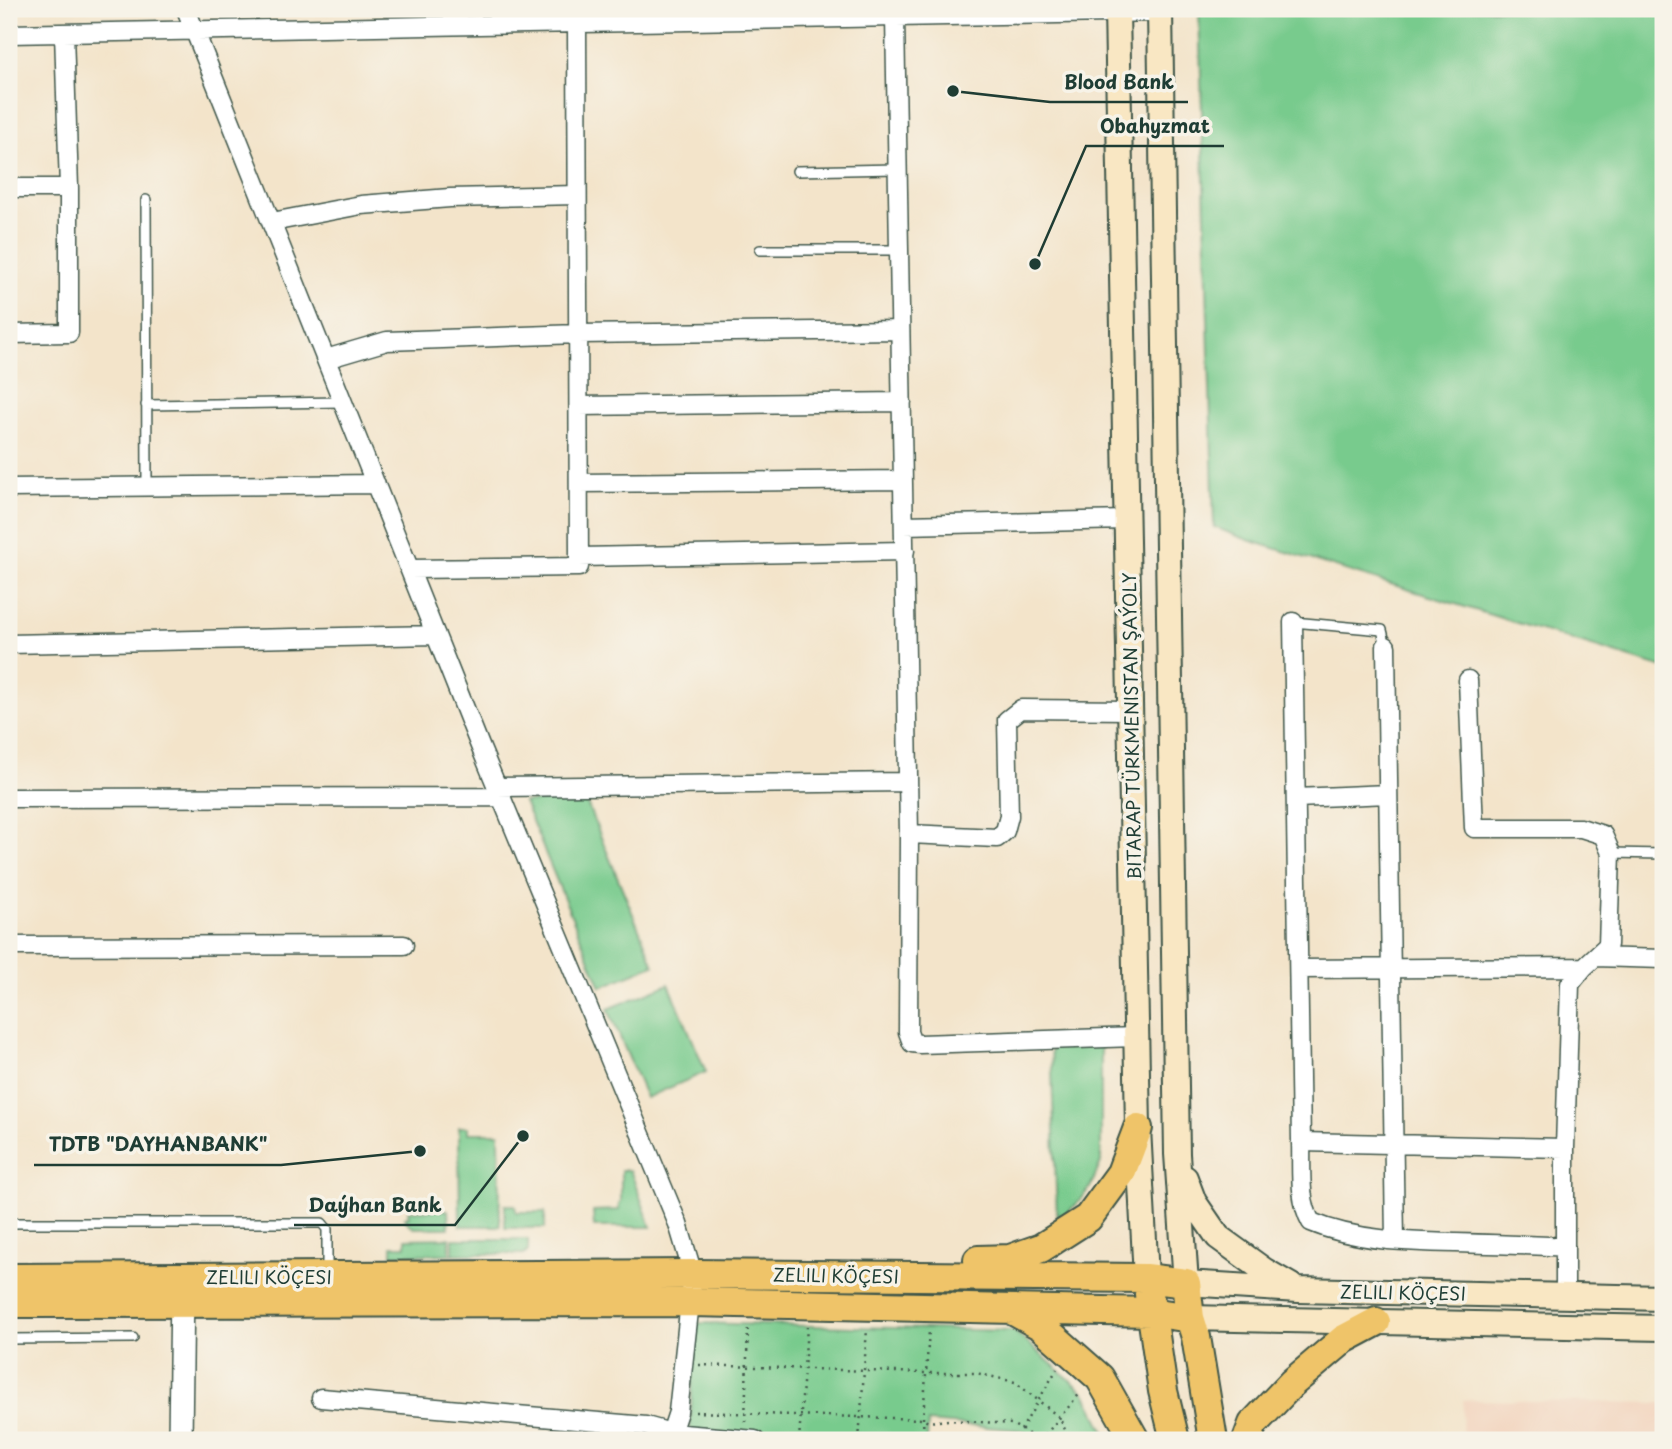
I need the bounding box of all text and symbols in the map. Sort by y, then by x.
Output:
callout: Blood Bank [1050,62,1188,102]
text: Blood Bank [1064,67,1174,95]
callout: Obahyzmat [1086,106,1224,146]
text: Obahyzmat [1100,111,1210,139]
street label: BITARAP TÜRKMENISTAN ŞAÝOLY [1115,572,1147,880]
callout: TDTB "DAYHANBANK" [34,1125,281,1165]
text: TDTB "DAYHANBANK" [49,1129,267,1157]
callout: Daýhan Bank [294,1185,455,1225]
text: Daýhan Bank [308,1190,442,1218]
street label: ZELILI KÖÇESI [773,1260,899,1290]
street label: ZELILI KÖÇESI [206,1263,332,1290]
street label: ZELILI KÖÇESI [1340,1277,1466,1307]

